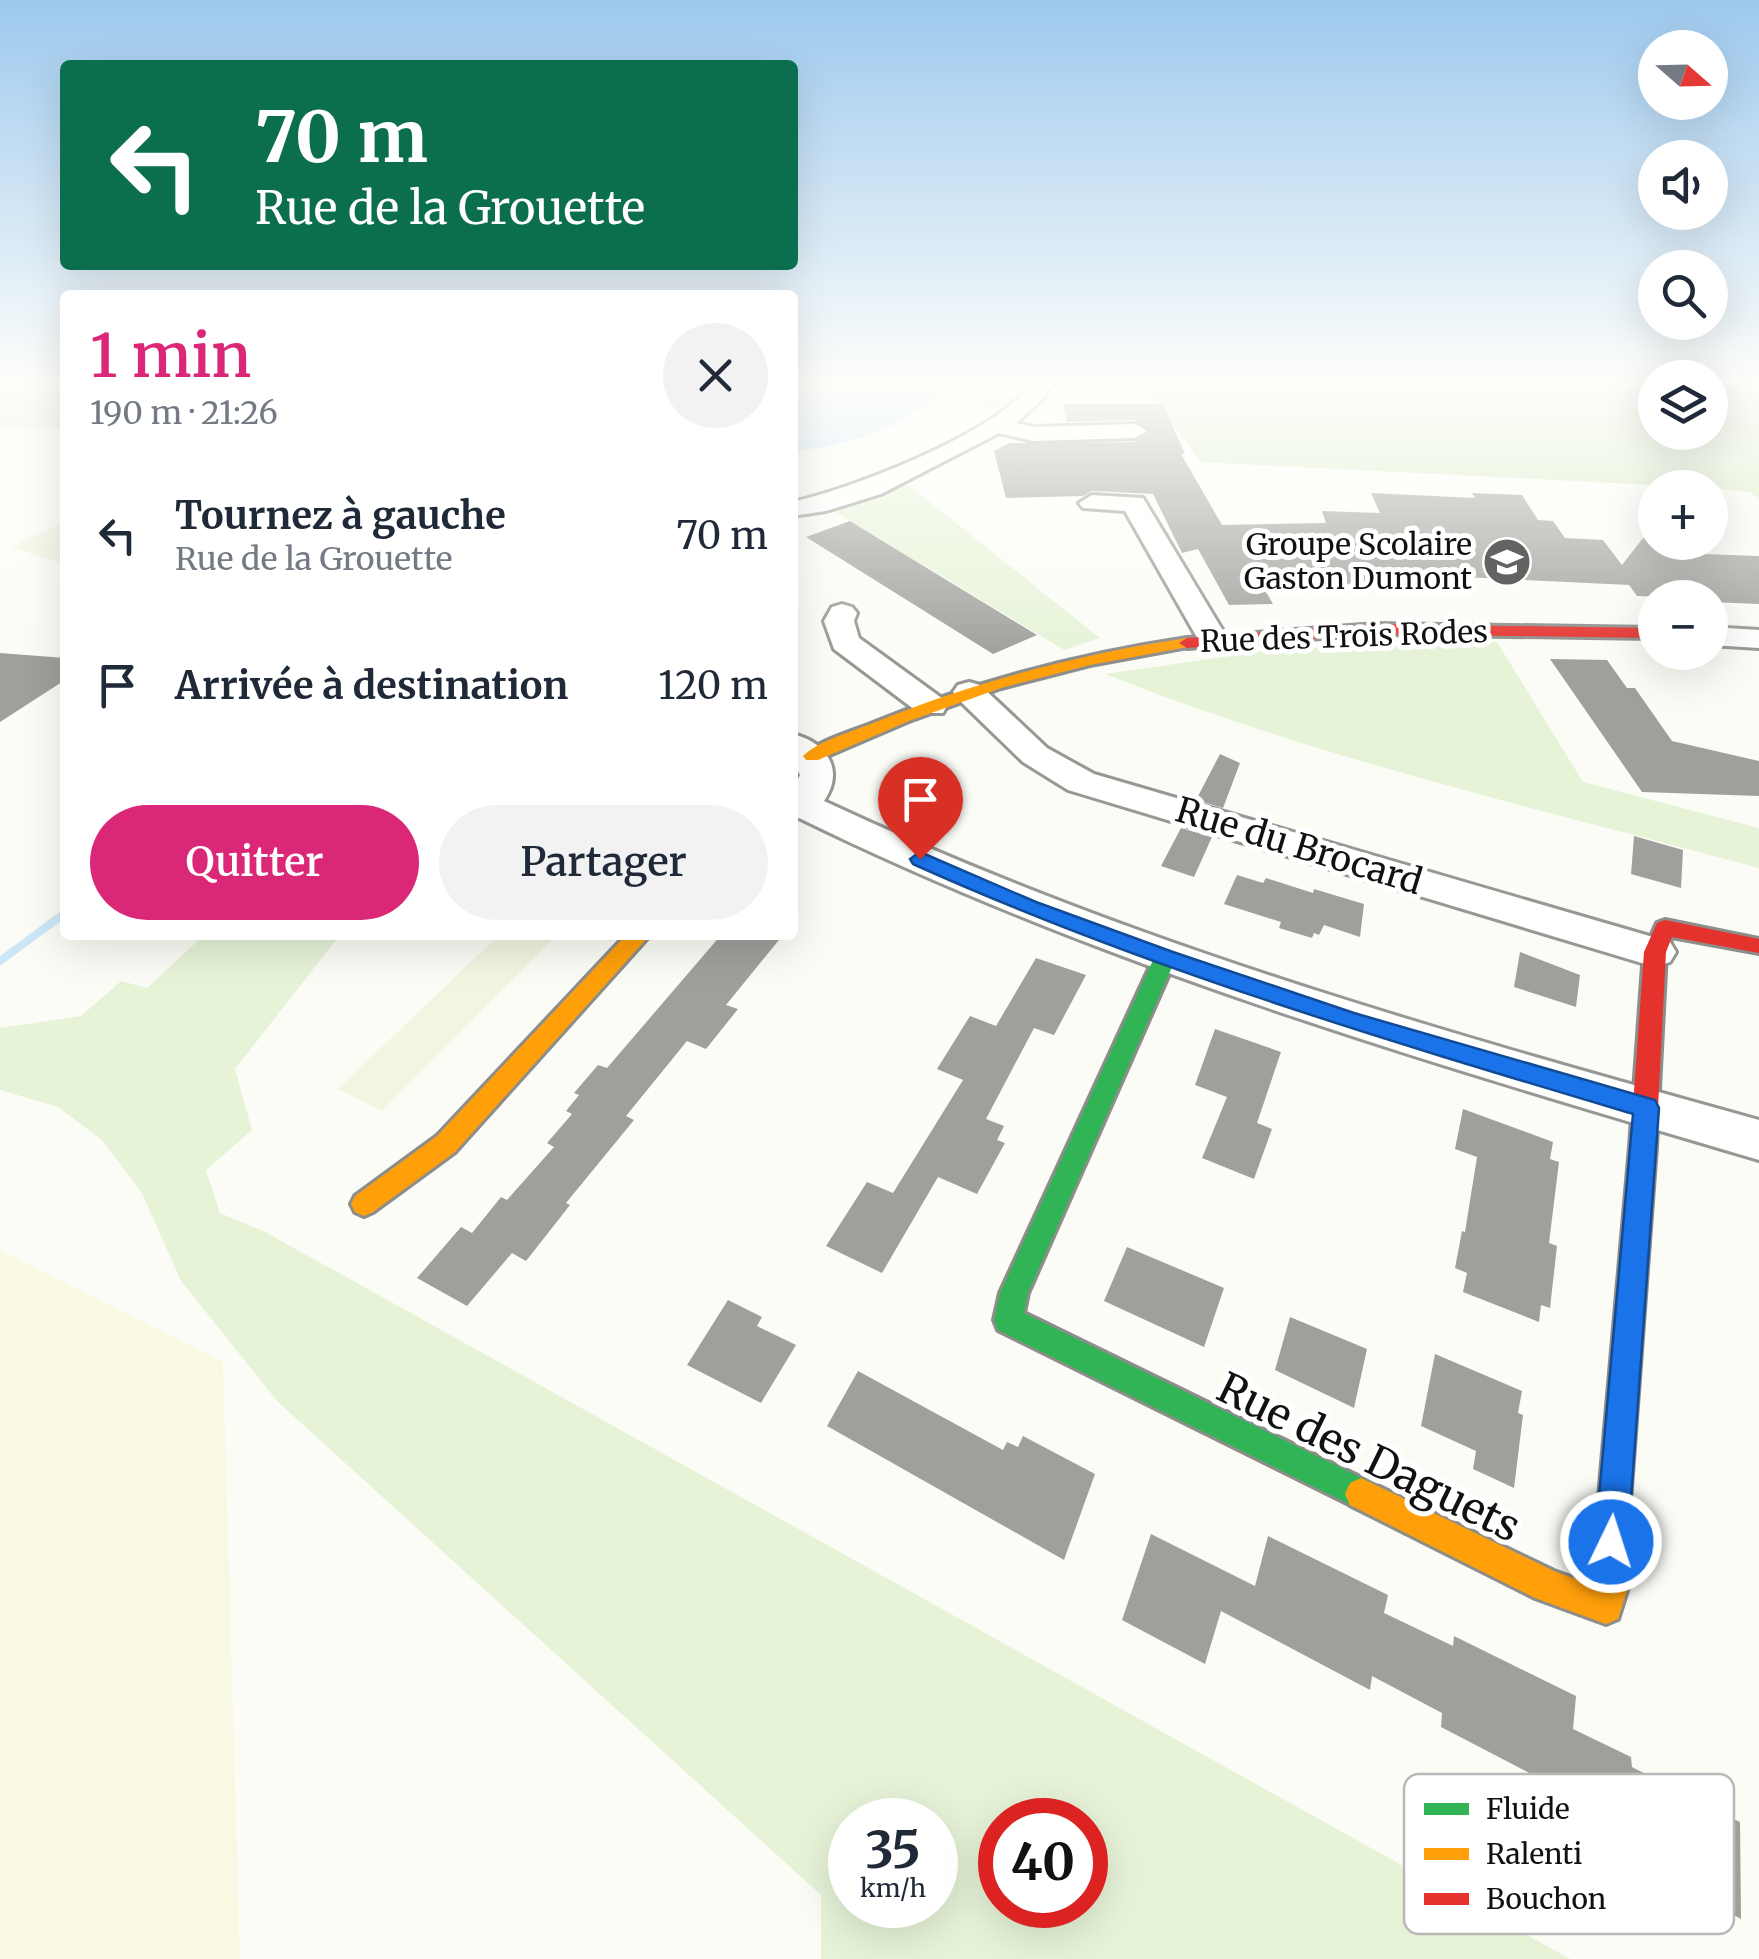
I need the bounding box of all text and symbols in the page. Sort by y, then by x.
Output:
north arrow [1638,30,1728,120]
map controls [1638,30,1728,670]
text: 70 m [255,93,428,181]
icon: left [90,100,220,230]
button: sound [1638,140,1728,230]
text: Rue de la Grouette [255,180,645,236]
button: search [1638,250,1728,340]
text: 1 min [90,318,251,393]
button: close [663,323,768,428]
button: layers [1638,360,1728,450]
text: 190 m · 21:26 [90,393,278,433]
button: + [1638,470,1728,560]
text: Tournez à gauche [175,492,506,539]
icon: left [90,508,145,563]
text: 70 m [676,512,768,559]
place label: Groupe Scolaire Gaston Dumont [1244,525,1472,597]
school or university icon: Groupe Scolaire Gaston Dumont [1481,536,1533,588]
text: Rue de la Grouette [175,539,452,579]
button: − [1638,580,1728,670]
street label: Rue des Trois Rodes [1199,612,1489,660]
icon: arrive [90,658,145,713]
text: Arrivée à destination [175,662,568,709]
text: 120 m [658,662,768,709]
pin [878,757,963,860]
icon: arrive [893,772,948,827]
street label: Rue du Brocard [1171,788,1427,904]
button: Quitter [90,805,419,920]
button: Partager [439,805,768,920]
street label: Rue des Daguets [1209,1361,1529,1554]
position arrow [1559,1490,1663,1594]
legend [1404,1774,1734,1934]
text: Fluide [1486,1791,1570,1827]
speed limit sign: 40 [978,1798,1108,1928]
text: 35 [865,1819,921,1882]
text: Ralenti [1486,1836,1582,1872]
text: km/h [860,1872,926,1904]
text: Bouchon [1486,1881,1606,1917]

